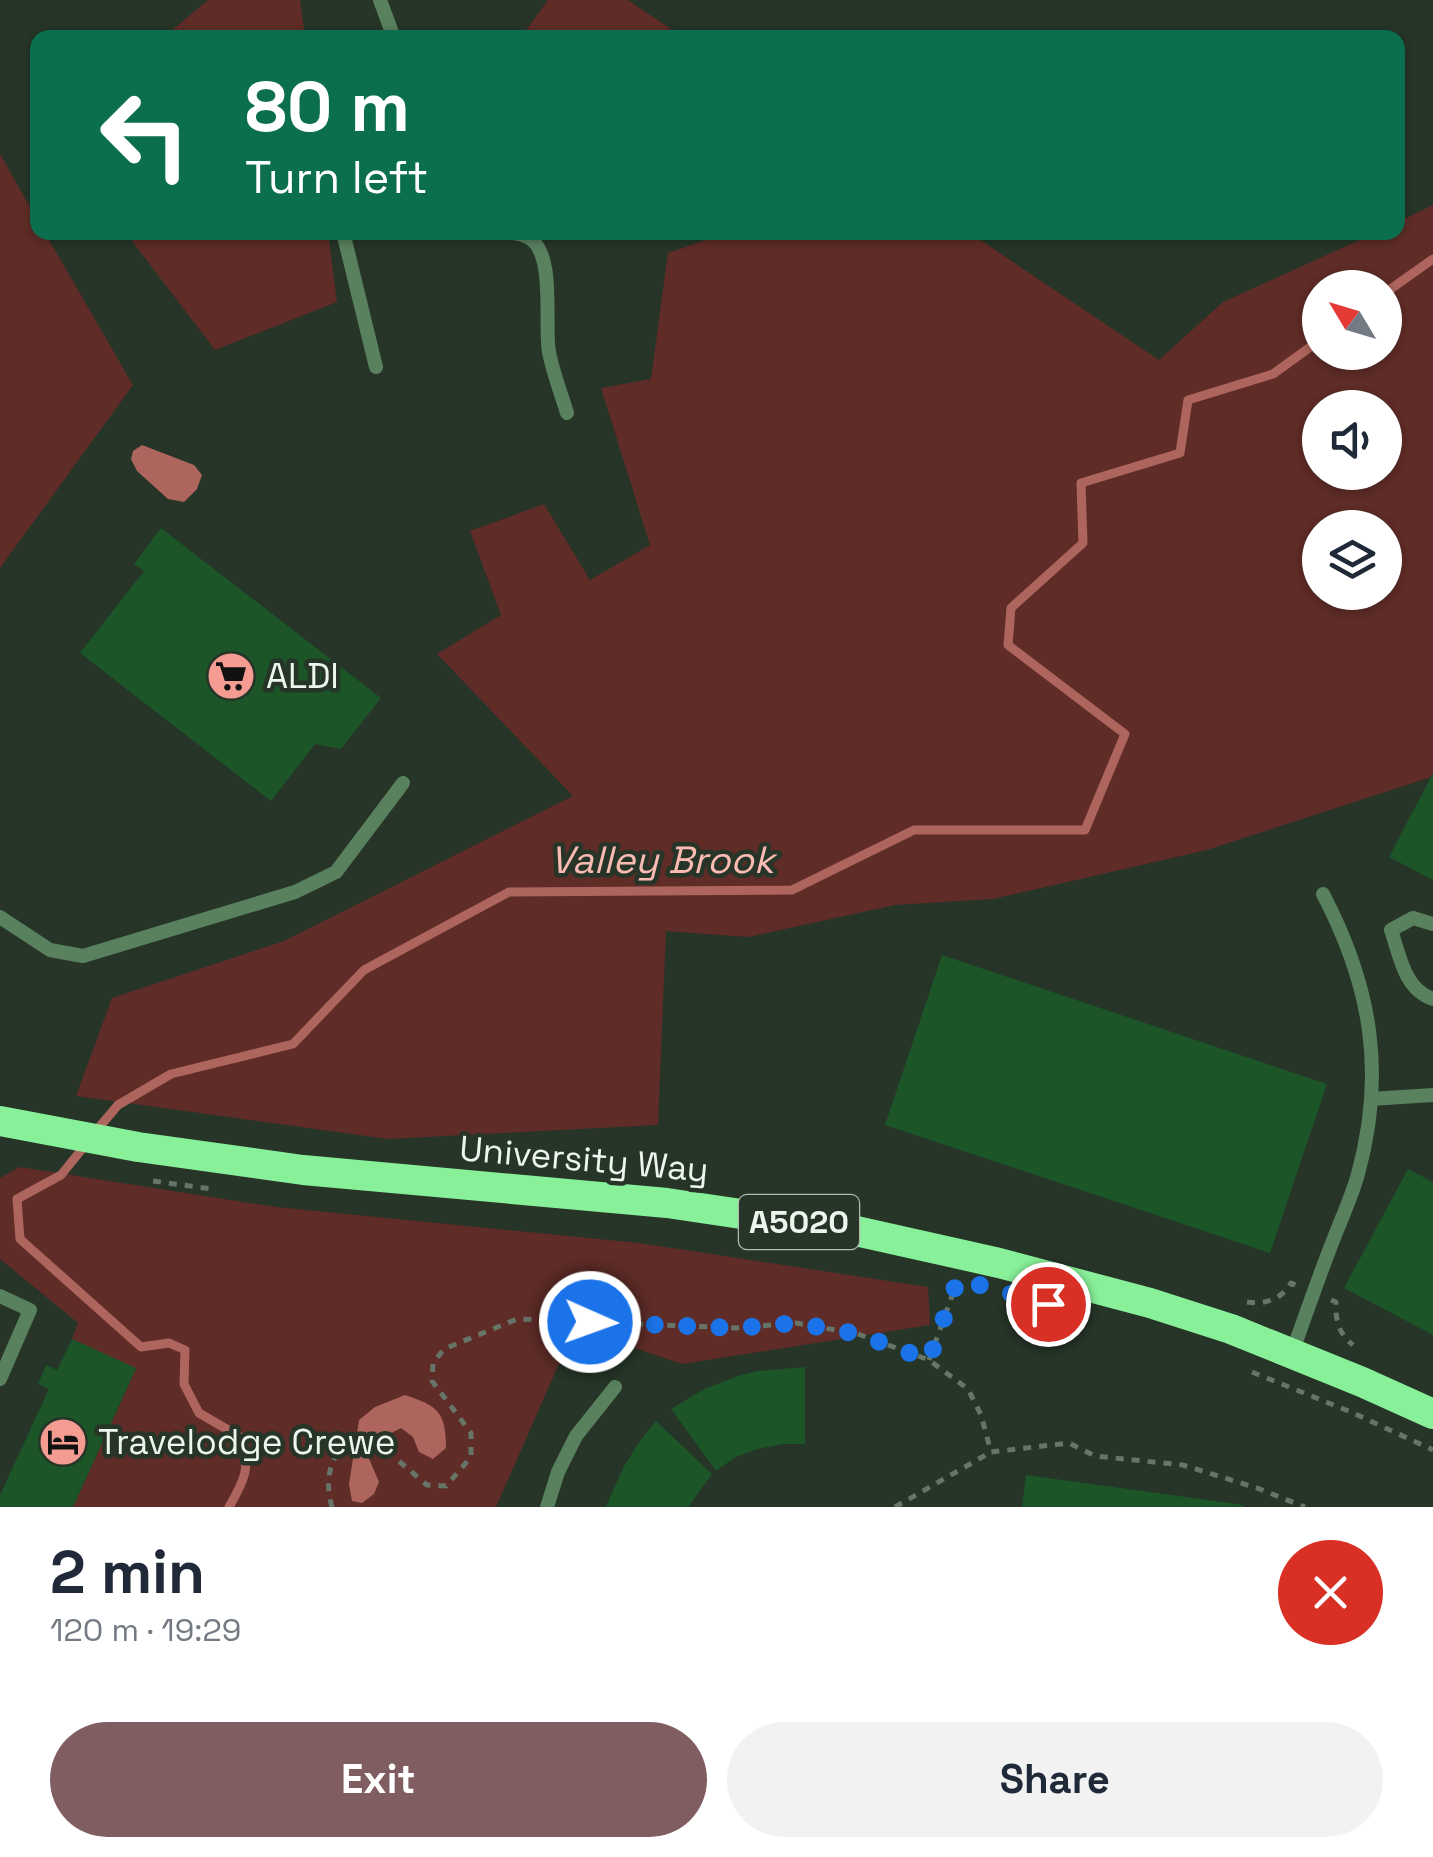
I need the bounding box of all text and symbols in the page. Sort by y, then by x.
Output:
text: 80 m [245,62,410,151]
icon: left [80,70,210,200]
text: Turn left [245,149,428,206]
north arrow [1302,270,1402,370]
map controls [1302,270,1402,610]
button: sound [1302,390,1402,490]
button: layers [1302,510,1402,610]
supermarket icon: ALDI [205,650,257,702]
place label: ALDI [266,654,339,698]
water label: Valley Brook [550,836,779,884]
street label: University Way [458,1126,710,1192]
road number: A5020 [739,1195,859,1249]
pin [1006,1262,1091,1347]
position arrow [538,1270,642,1374]
icon: arrive [1021,1277,1076,1332]
hotel icon: Travelodge Crewe [37,1416,89,1468]
place label: Travelodge Crewe [98,1420,395,1464]
text: 2 min [50,1534,205,1611]
button: close [1278,1540,1383,1645]
text: 120 m · 19:29 [50,1610,241,1650]
button: Exit [50,1722,707,1837]
button: Share [727,1722,1383,1837]

